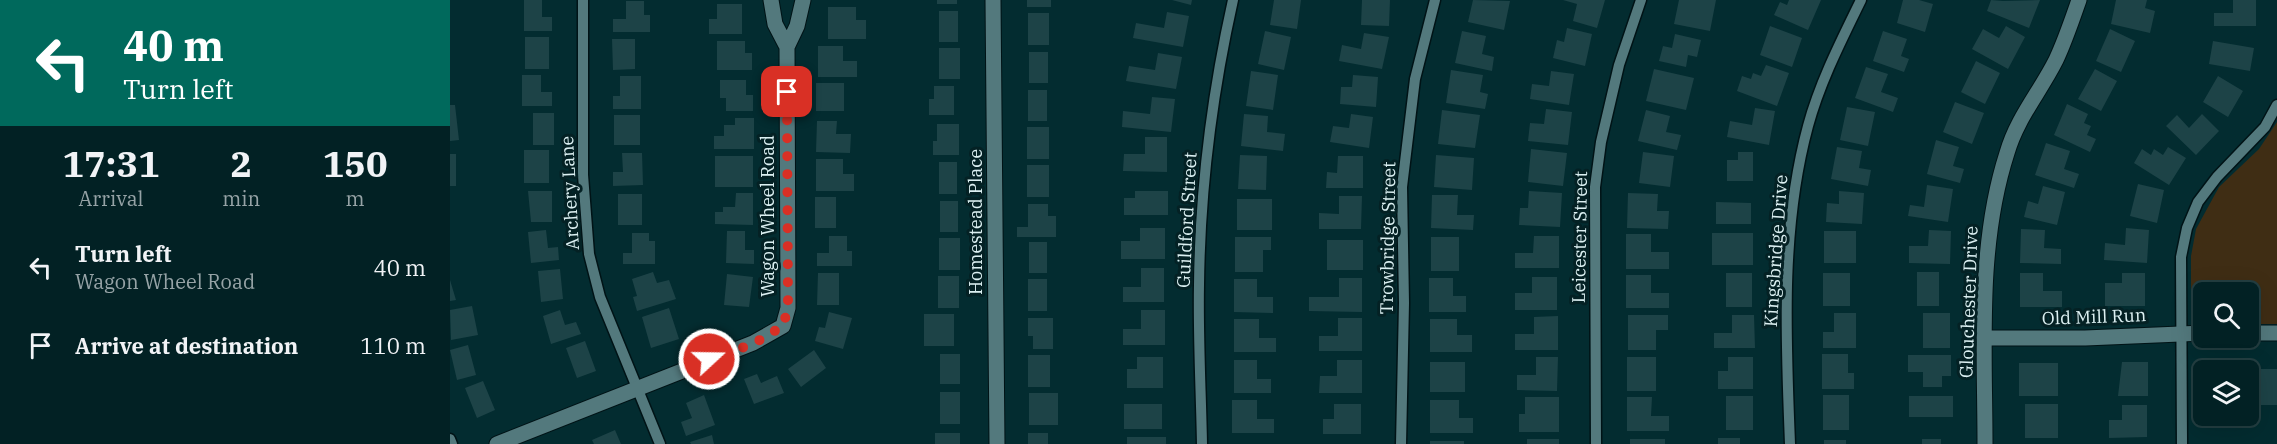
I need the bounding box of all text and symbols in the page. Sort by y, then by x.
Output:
text: 40 m [123,18,224,73]
icon: left [24,24,102,102]
pin [761,66,812,117]
text: Turn left [123,71,234,106]
icon: arrive [770,75,803,108]
street label: Archery Lane [555,135,584,251]
street label: Wagon Wheel Road [756,135,779,297]
text: 17:31 [62,140,160,187]
text: 2 [230,140,252,187]
text: 150 [323,140,388,187]
street label: Homestead Place [964,149,987,295]
street label: Guildford Street [1171,151,1202,288]
street label: Trowbridge Street [1375,161,1400,315]
street label: Leicester Street [1567,171,1592,303]
street label: Kingsbridge Drive [1759,174,1792,328]
text: Arrival [79,185,144,212]
text: min [222,185,260,212]
text: m [346,185,365,212]
street label: Glouchester Drive [1954,226,1983,378]
text: Turn left [75,239,171,268]
icon: left [24,251,57,284]
text: 40 m [374,253,426,282]
text: Wagon Wheel Road [75,268,255,295]
map controls [2193,282,2259,426]
button: search [2193,282,2259,348]
street label: Old Mill Run [2041,303,2147,330]
position arrow [677,327,741,391]
icon: arrive [24,329,57,362]
text: Arrive at destination [75,331,298,360]
text: 110 m [360,331,426,360]
button: layers [2193,360,2259,426]

